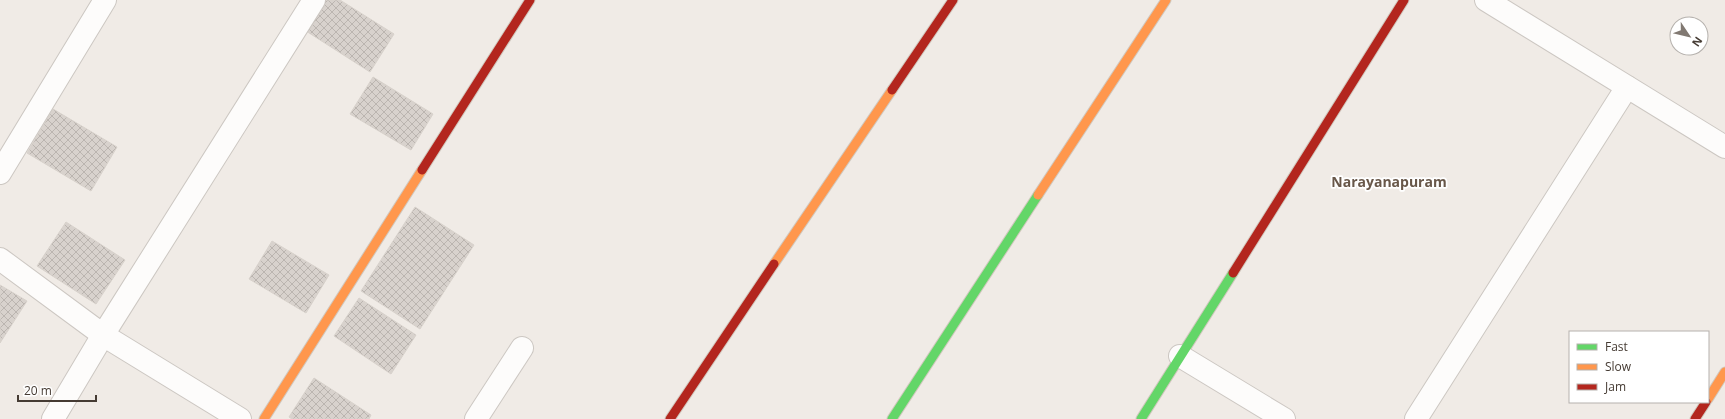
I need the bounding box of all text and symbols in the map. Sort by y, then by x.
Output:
north arrow [1669,16,1709,56]
text: N [1689,34,1706,50]
district label: Narayanapuram [1331,172,1447,191]
legend [1569,331,1709,403]
text: Fast [1605,338,1628,355]
text: Slow [1605,358,1632,375]
scale bar [18,377,96,403]
text: Jam [1604,378,1626,395]
text: 20 m [24,382,52,399]

